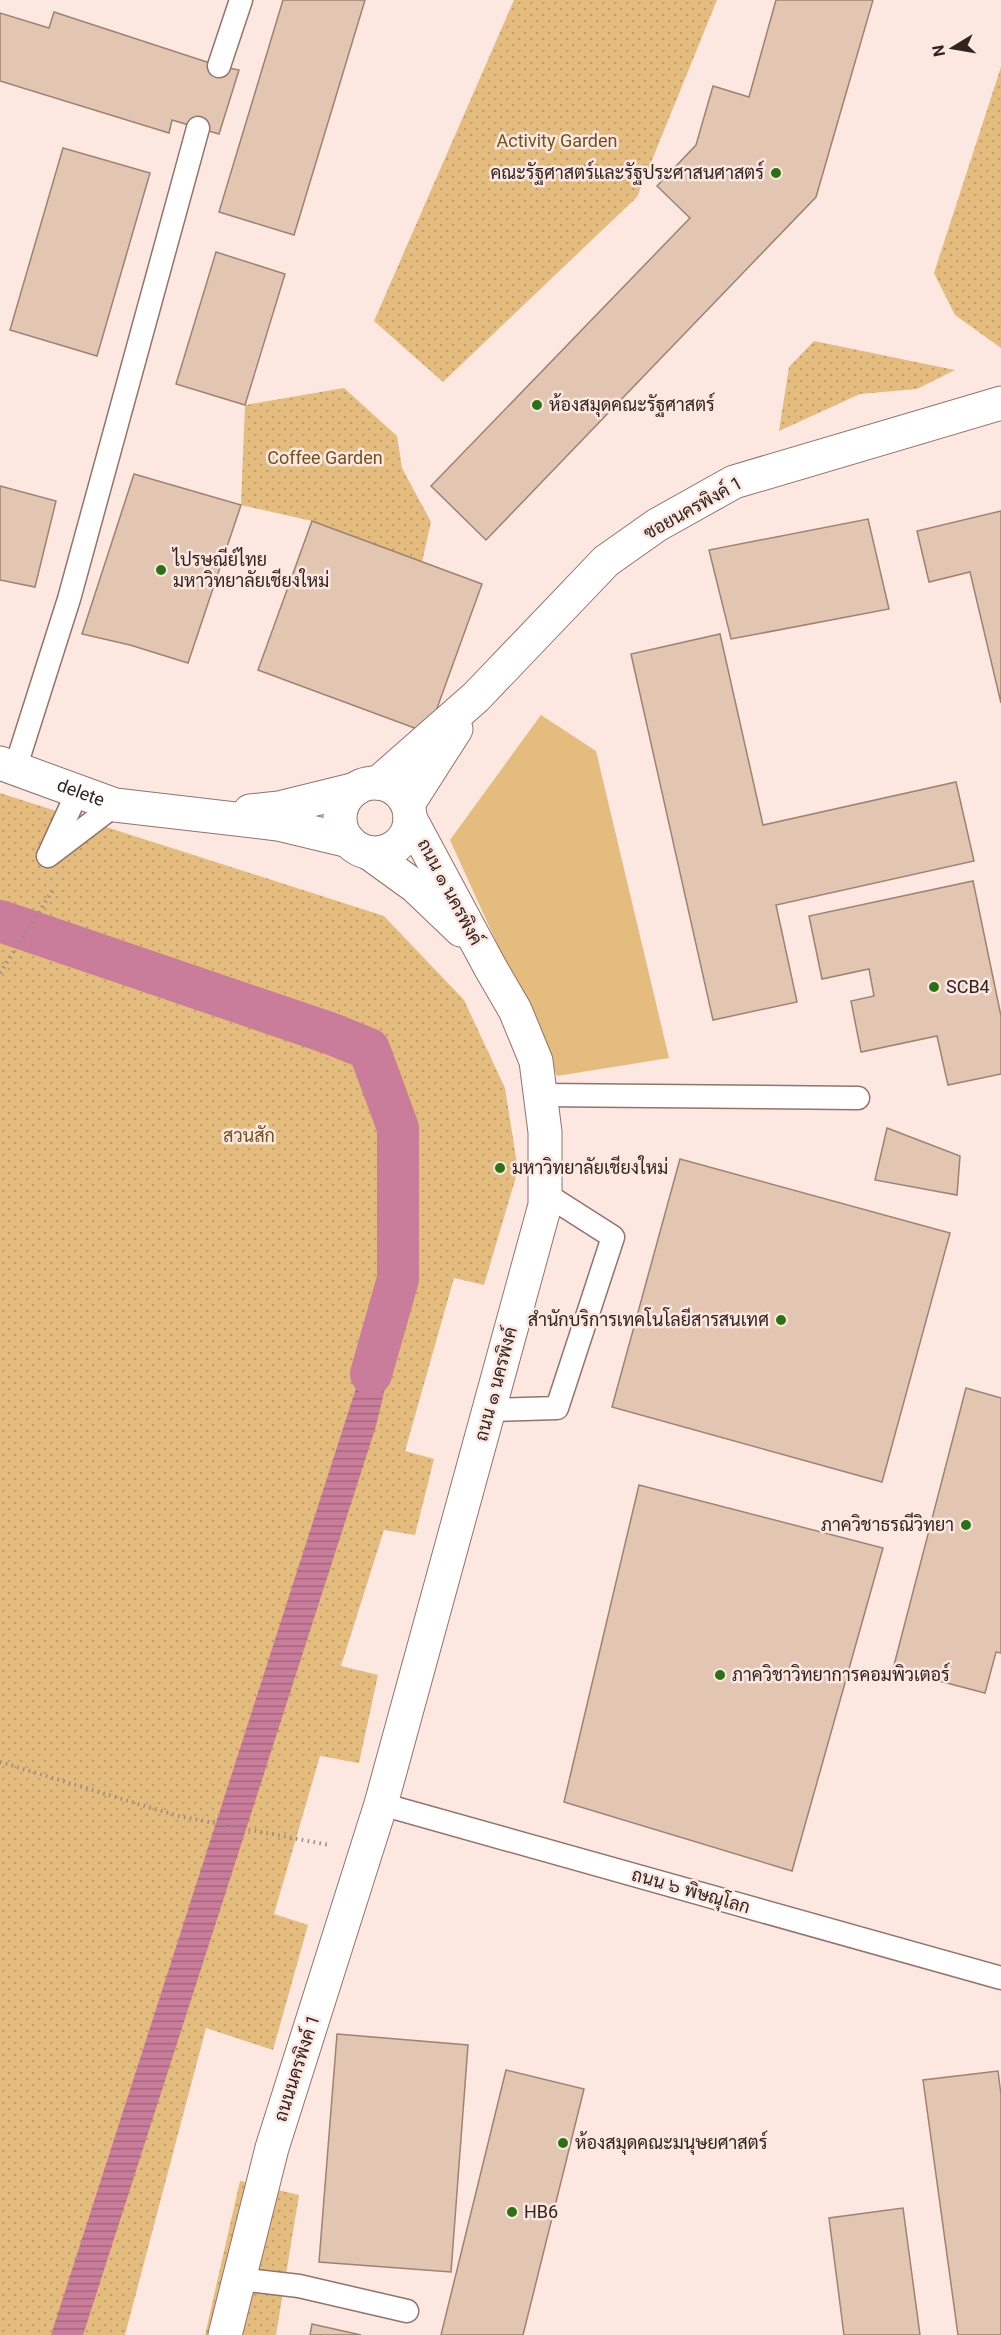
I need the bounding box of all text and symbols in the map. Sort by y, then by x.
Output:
north arrow [923,18,983,78]
text: N [928,43,949,58]
park label: Activity Garden [496,130,618,151]
place label: คณะรัฐศาสตร์และรัฐประศาสนศาสตร์ [490,160,764,185]
marker: คณะรัฐศาสตร์และรัฐประศาสนศาสตร์ [769,166,783,180]
place label: ห้องสมุดคณะรัฐศาสตร์ [549,392,715,417]
marker: ห้องสมุดคณะรัฐศาสตร์ [530,398,544,412]
park label: Coffee Garden [267,447,383,468]
street label: ซอยนครพิงค์ 1 [639,470,746,543]
place label: ไปรษณีย์ไทย มหาวิทยาลัยเชียงใหม่ [171,547,329,591]
marker: ไปรษณีย์ไทย มหาวิทยาลัยเชียงใหม่ [154,563,168,577]
street label: delete [54,774,108,810]
street label: ถนน ๑ นครพิงค์ [414,834,489,949]
place label: SCB4 [946,976,990,997]
marker: SCB4 [927,980,941,994]
park label: สวนสัก [223,1125,275,1146]
place label: มหาวิทยาลัยเชียงใหม่ [512,1155,668,1178]
marker: มหาวิทยาลัยเชียงใหม่ [493,1161,507,1175]
place label: สำนักบริการเทคโนโลยีสารสนเทศ [528,1307,769,1330]
marker: สำนักบริการเทคโนโลยีสารสนเทศ [774,1313,788,1327]
street label: ถนน ๑ นครพิงค์ [468,1324,521,1443]
place label: ภาควิชาธรณีวิทยา [821,1512,954,1535]
marker: ภาควิชาธรณีวิทยา [959,1518,973,1532]
place label: ภาควิชาวิทยาการคอมพิวเตอร์ [732,1662,950,1685]
marker: ภาควิชาวิทยาการคอมพิวเตอร์ [713,1668,727,1682]
street label: ถนน ๖ พิษณุโลก [629,1862,753,1919]
street label: ถนนนครพิงค์ 1 [267,2011,324,2124]
place label: ห้องสมุดคณะมนุษยศาสตร์ [575,2130,768,2155]
marker: ห้องสมุดคณะมนุษยศาสตร์ [556,2136,570,2150]
place label: HB6 [524,2201,558,2222]
marker: HB6 [505,2205,519,2219]

